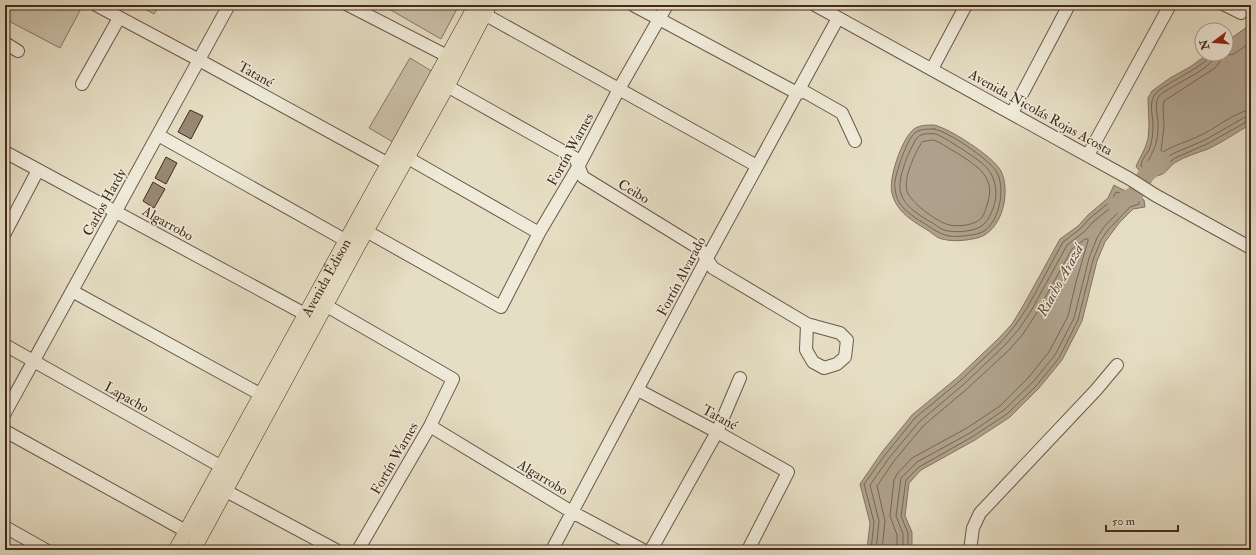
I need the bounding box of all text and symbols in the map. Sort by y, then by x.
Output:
north arrow [1194,22,1234,62]
text: N [1197,37,1213,52]
street label: Tatané [235,58,277,91]
street label: Avenida Nicolás Rojas Acosta [965,65,1116,159]
street label: Fortín Warnes [543,110,598,189]
street label: Carlos Hardy [79,165,131,239]
street label: Ceibo [615,176,653,207]
street label: Algarrobo [138,202,197,245]
street label: Fortín Alvarado [653,233,710,319]
street label: Avenida Édison [298,236,355,321]
water label: Riacho Arazá [1032,239,1089,321]
street label: Lapacho [101,378,152,418]
street label: Tatané [699,401,741,434]
street label: Fortín Warnes [367,419,422,497]
street label: Algarrobo [514,455,571,499]
scale bar [1106,507,1178,533]
text: 50 m [1112,514,1136,529]

